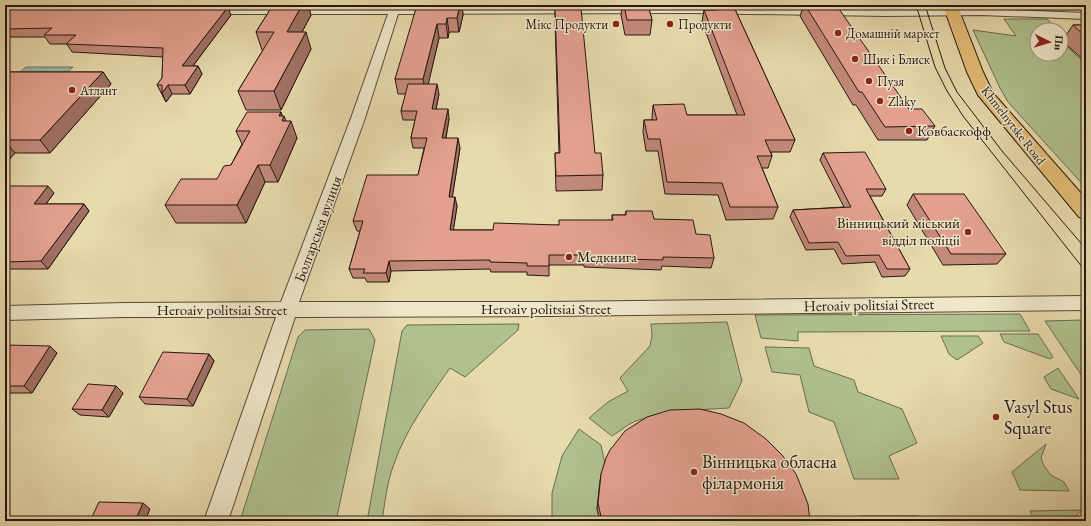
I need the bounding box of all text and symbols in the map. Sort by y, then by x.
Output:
place label: Мікс Продукти [526,16,608,33]
place label: Продукти [678,16,732,33]
marker: Мікс Продукти [611,19,621,29]
marker: Продукти [665,19,675,29]
north arrow [1029,22,1069,62]
place label: Домашній маркет [846,25,940,42]
marker: Домашній маркет [833,28,843,38]
text: Пн [1051,35,1067,52]
place label: Шик і Блиск [863,51,931,68]
marker: Шик і Блиск [850,54,860,64]
place label: Пузя [877,73,904,90]
marker: Пузя [864,76,874,86]
place label: Атлант [79,82,118,99]
street label: Khmelnytske Road [978,83,1050,168]
marker: Атлант [67,85,77,95]
place label: Zlaky [888,93,916,110]
marker: Zlaky [875,96,885,106]
place label: Ковбаскофф [917,121,991,140]
marker: Ковбаскофф [904,126,914,136]
street label: Болгарська вулиця [290,173,346,285]
place label: Вінницький міський відділ поліціі [837,213,960,249]
marker: Вінницький міський відділ поліціі [963,227,973,237]
place label: Медкнига [577,247,637,266]
marker: Медкнига [564,252,574,262]
street label: Heroaiv politsiai Street [804,294,935,315]
street label: Heroaiv politsiai Street [481,299,612,318]
street label: Heroaiv politsiai Street [157,300,288,319]
place label: Vasyl Stus Square [1004,395,1072,439]
marker: Vasyl Stus Square [991,412,1001,422]
place label: Вінницька обласна філармонія [702,450,838,494]
marker: Вінницька обласна філармонія [689,467,699,477]

